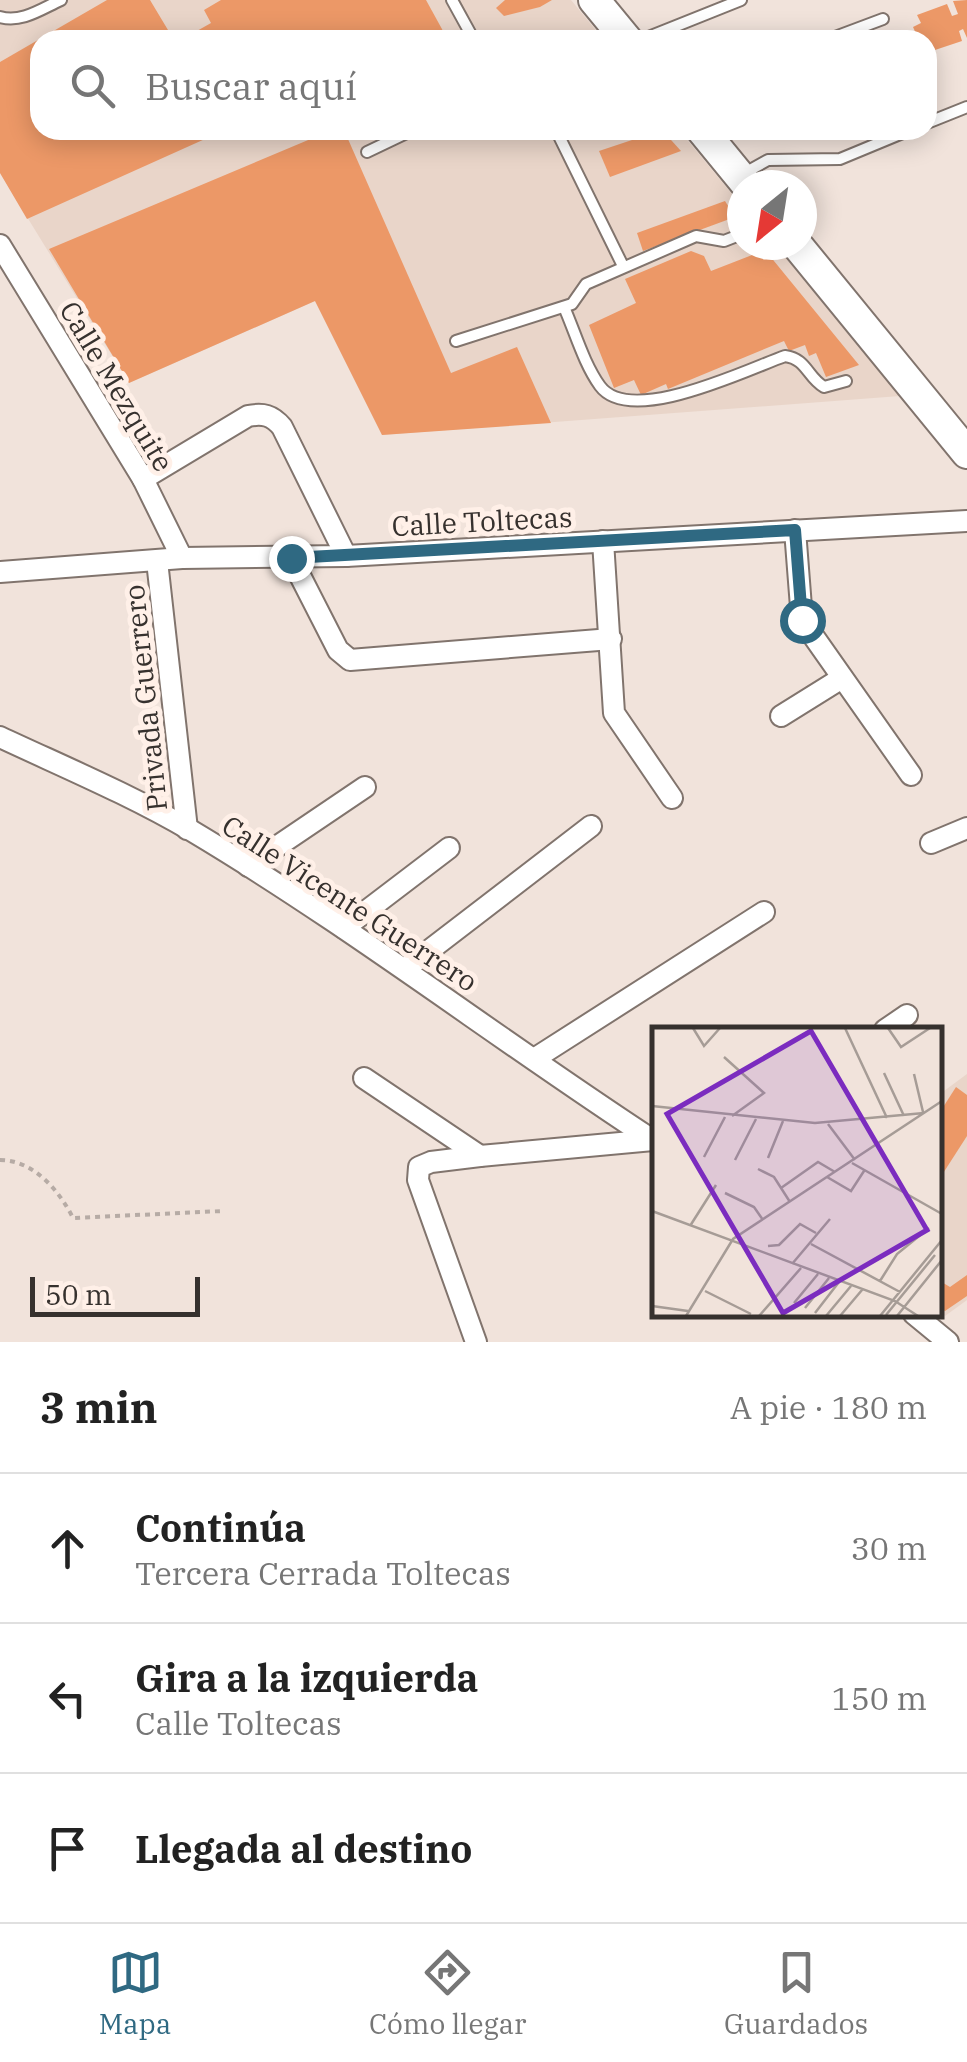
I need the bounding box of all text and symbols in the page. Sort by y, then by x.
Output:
search box [30,30,937,140]
icon: search [65,58,120,113]
text: Buscar aquí [145,61,357,110]
north arrow [727,170,817,260]
street label: Calle Mezquite [52,294,182,478]
street label: Calle Toltecas [391,498,573,544]
route end [269,536,315,582]
street label: Privada Guerrero [115,583,175,813]
route start [780,598,826,644]
street label: Calle Vicente Guerrero [215,807,485,999]
inset map [652,1027,942,1317]
scale bar [30,1272,200,1316]
text: 50 m [45,1276,112,1313]
text: 3 min [40,1380,158,1435]
text: A pie · 180 m [730,1386,927,1428]
text: Continúa [135,1503,306,1552]
icon: ahead [40,1521,95,1576]
text: 30 m [851,1527,927,1569]
text: Tercera Cerrada Toltecas [135,1552,511,1594]
text: Gira a la izquierda [135,1653,478,1702]
icon: left [40,1671,95,1726]
text: 150 m [831,1677,927,1719]
text: Calle Toltecas [135,1702,342,1744]
icon: arrive [40,1821,95,1876]
text: Llegada al destino [135,1824,472,1873]
tab: Mapa [99,1945,171,2042]
tab: Cómo llegar [369,1945,526,2042]
tab: Guardados [724,1945,868,2042]

